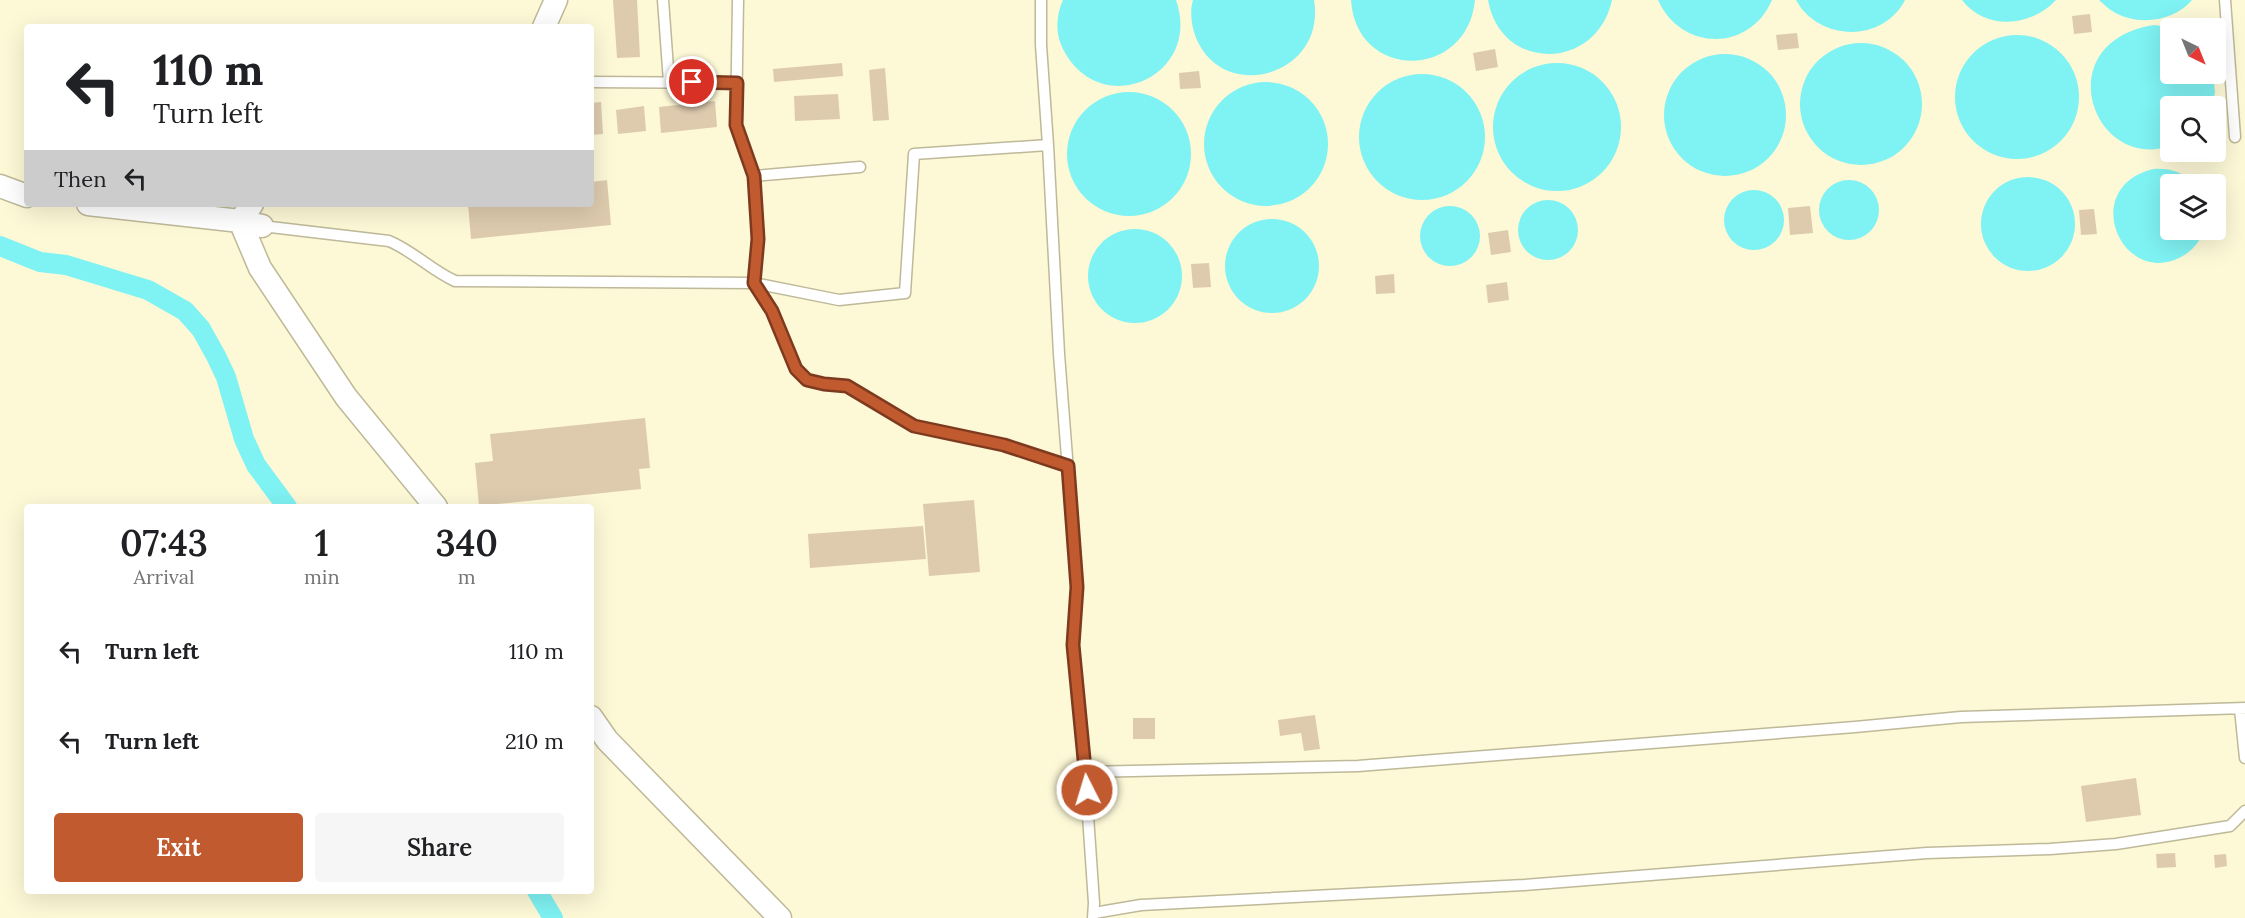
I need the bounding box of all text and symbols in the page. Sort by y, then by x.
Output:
north arrow [2160,18,2226,84]
map controls [2160,18,2226,240]
text: 110 m [153,43,264,97]
icon: left [54,48,132,126]
pin [666,56,717,107]
icon: arrive [675,65,708,98]
text: Turn left [153,96,263,130]
button: search [2160,96,2226,162]
icon: left [119,162,152,195]
text: Then [54,165,107,193]
button: layers [2160,174,2226,240]
text: 07:43 [120,520,208,566]
text: 1 [315,520,329,566]
text: 340 [436,520,498,566]
text: Arrival [133,564,195,589]
text: min [304,564,340,589]
text: m [458,564,476,589]
icon: left [54,635,87,668]
text: Turn left [105,637,199,665]
text: 110 m [509,637,564,665]
icon: left [54,725,87,758]
text: Turn left [105,727,199,755]
text: 210 m [505,727,564,755]
position arrow [1055,758,1119,822]
button: Exit [54,813,303,882]
button: Share [315,813,564,882]

